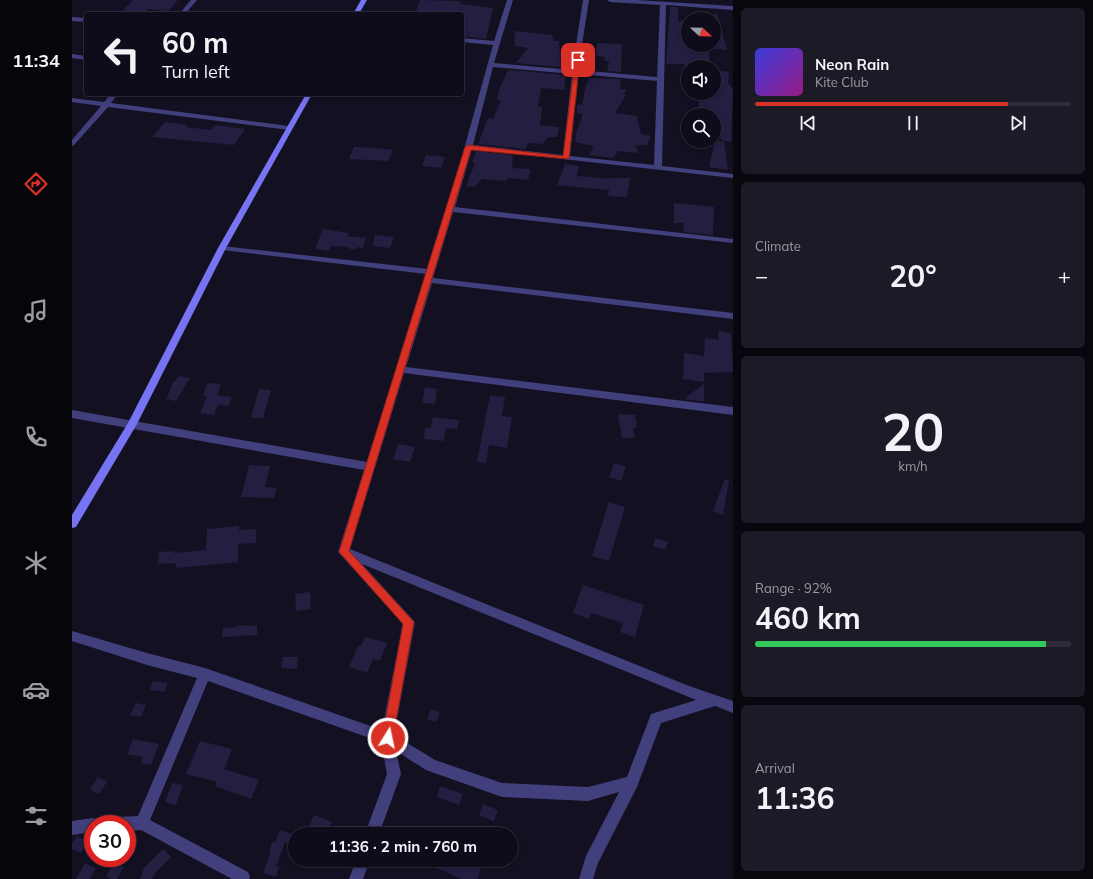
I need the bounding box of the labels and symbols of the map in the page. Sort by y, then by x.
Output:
north arrow [681,12,721,52]
pin [561,43,595,77]
position arrow [367,717,409,759]
speed limit sign: 30 [84,815,136,867]

